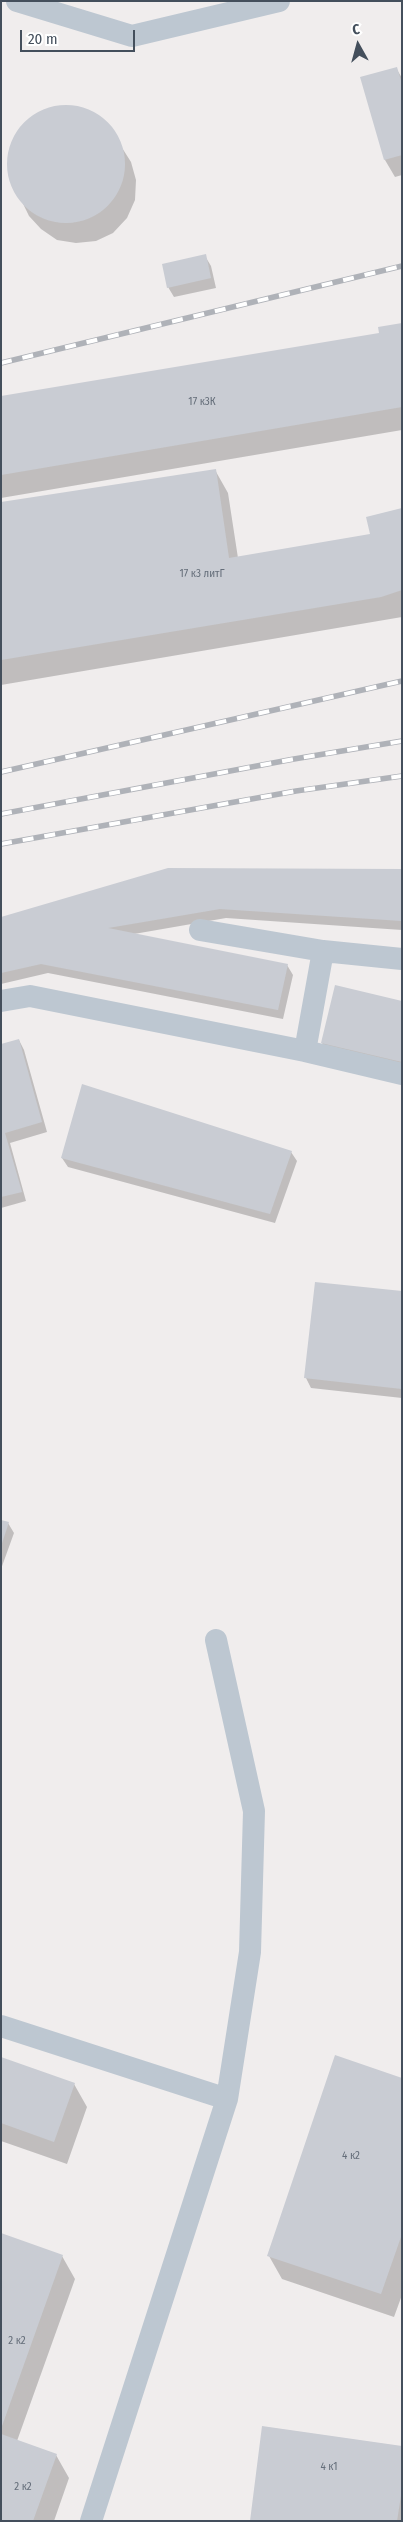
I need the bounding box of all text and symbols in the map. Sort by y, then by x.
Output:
scale bar [22,20,138,52]
north arrow [333,20,383,70]
text: С [351,21,361,38]
text: 20 m [28,30,58,48]
house number: 17 к3К [188,395,216,409]
house number: 17 к3 литГ [179,567,225,581]
house number: 4 к2 [342,2149,360,2163]
house number: 2 к2 [8,2334,26,2348]
house number: 4 к1 [320,2460,338,2474]
house number: 2 к2 [14,2480,32,2494]

